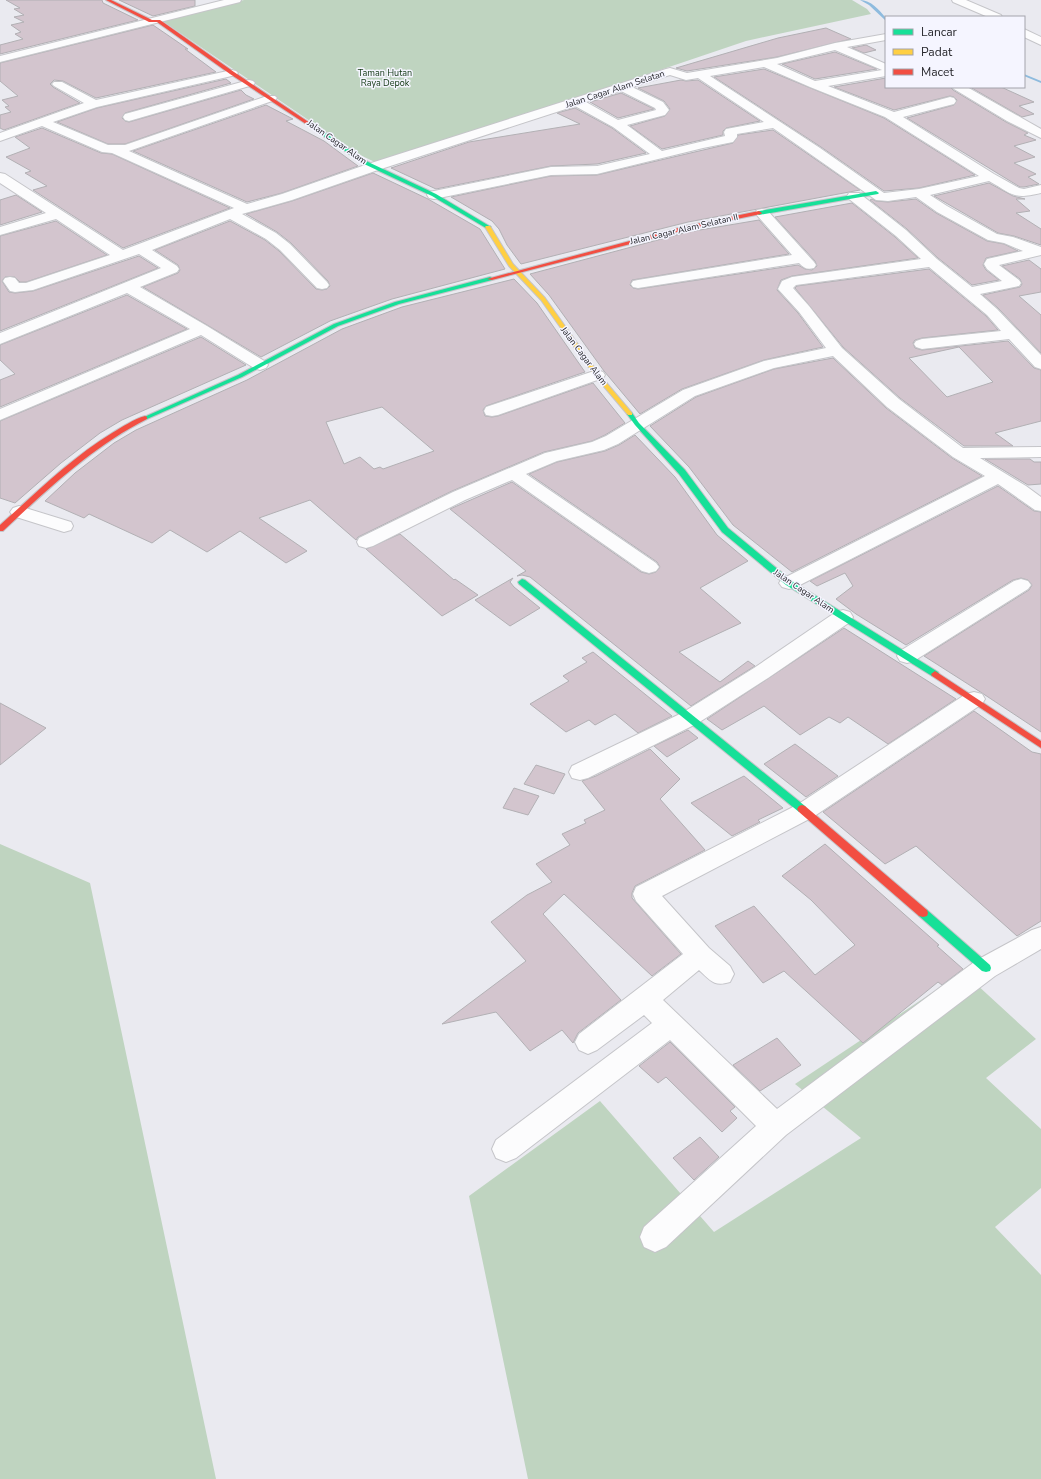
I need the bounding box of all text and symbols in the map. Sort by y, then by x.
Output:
legend [885,16,1025,88]
text: Lancar [921,24,958,40]
text: Padat [921,44,953,60]
text: Macet [921,64,954,80]
park label: Taman Hutan Raya Depok [358,67,412,89]
street label: Jalan Cagar Alam Selatan [563,67,666,111]
street label: Jalan Cagar Alam [304,116,370,167]
street label: Jalan Cagar Alam Selatan II [628,211,739,248]
street label: Jalan Cagar Alam [557,323,610,388]
street label: Jalan Cagar Alam [771,566,837,616]

